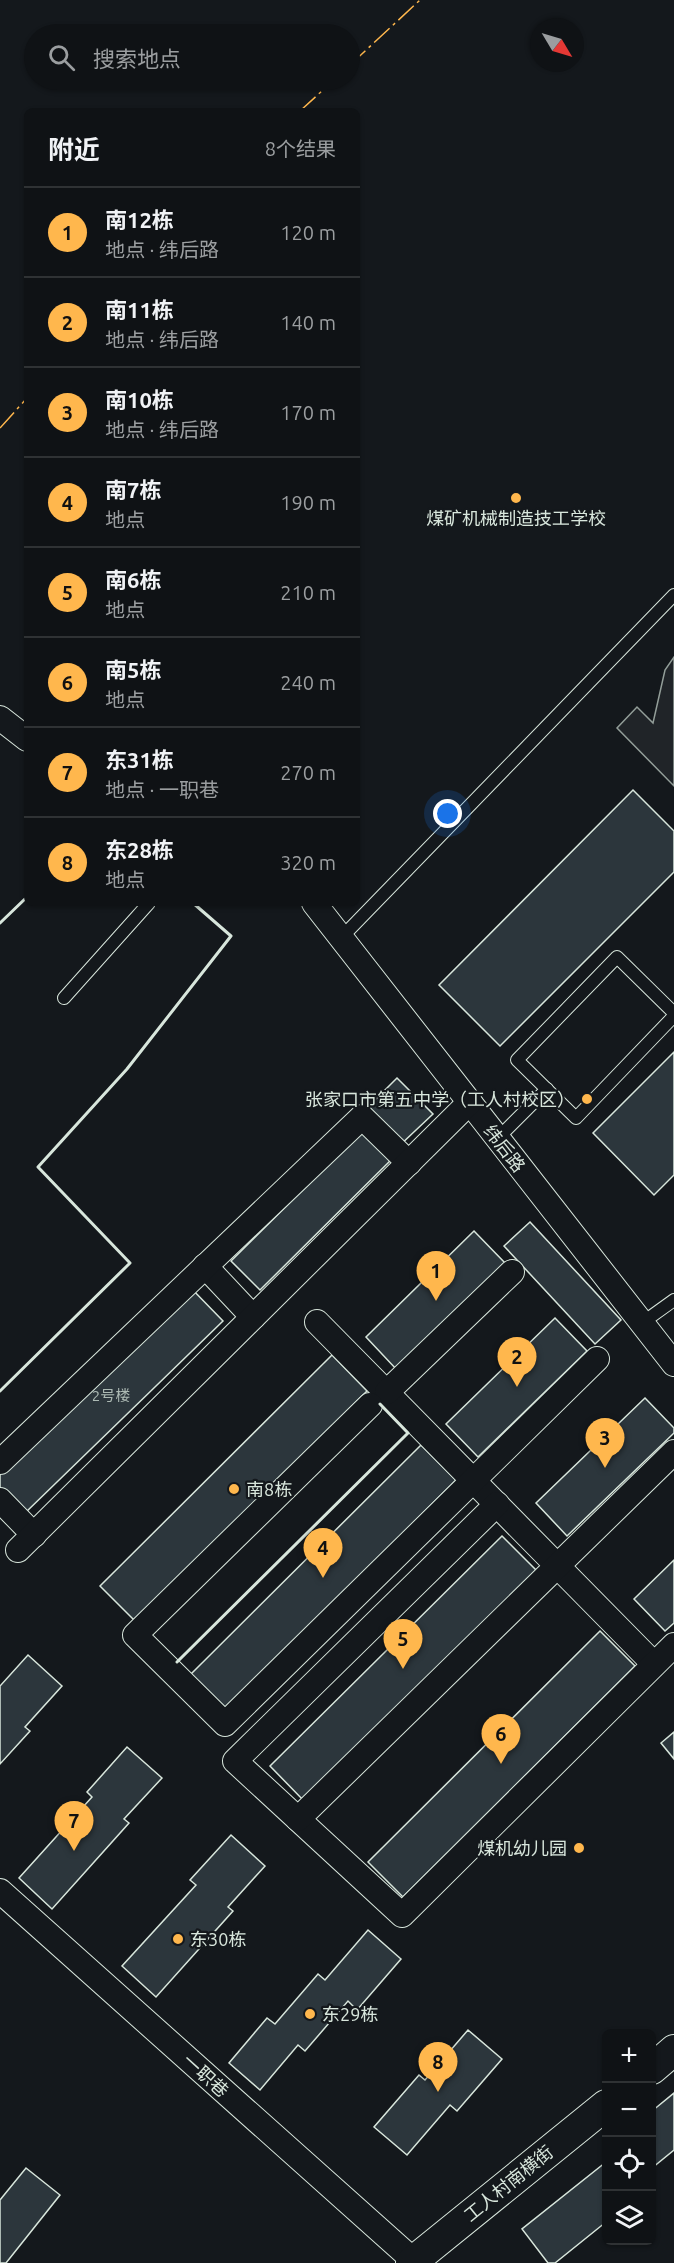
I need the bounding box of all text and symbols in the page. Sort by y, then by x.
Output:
north arrow [530,18,584,72]
search box [24,24,360,90]
icon: search [45,41,78,74]
text: 搜索地点 [93,46,181,71]
text: 附近 [48,135,100,164]
text: 8个结果 [265,137,336,160]
text: 南12栋 [105,207,174,232]
text: 1 [62,221,73,244]
text: 120 m [280,221,336,244]
text: 地点 · 纬后路 [105,238,219,261]
text: 南11栋 [105,297,174,322]
text: 2 [62,311,73,334]
text: 140 m [280,311,336,334]
text: 地点 · 纬后路 [105,328,219,351]
text: 南10栋 [105,387,174,412]
text: 3 [62,401,73,424]
text: 170 m [280,401,336,424]
text: 地点 · 纬后路 [105,418,219,441]
text: 南7栋 [105,477,161,502]
text: 4 [62,491,73,514]
text: 190 m [280,491,336,514]
marker: 煤矿机械制造技工学校 [509,491,523,505]
text: 地点 [105,508,145,531]
place label: 煤矿机械制造技工学校 [426,508,606,528]
text: 南6栋 [105,567,161,592]
text: 5 [62,581,73,604]
text: 210 m [280,581,336,604]
text: 地点 [105,598,145,621]
text: 南5栋 [105,657,161,682]
text: 6 [62,671,73,694]
text: 240 m [280,671,336,694]
text: 地点 [105,688,145,711]
text: 东31栋 [105,747,174,772]
text: 7 [62,761,73,784]
text: 270 m [280,761,336,784]
text: 地点 · 一职巷 [105,778,219,801]
your location [433,799,462,828]
text: 东28栋 [105,837,174,862]
text: 8 [62,851,73,874]
text: 320 m [280,851,336,874]
text: 地点 [105,868,145,891]
place label: 张家口市第五中学（工人村校区） [305,1089,575,1109]
marker: 张家口市第五中学（工人村校区） [580,1092,594,1106]
street label: 纬后路 [480,1121,530,1175]
pin: 1 [416,1252,456,1301]
pin: 2 [498,1338,536,1387]
house number: 2号楼 [92,1387,130,1404]
pin: 3 [586,1418,624,1468]
place label: 南8栋 [246,1479,292,1499]
marker: 南8栋 [227,1482,241,1496]
pin: 4 [304,1528,342,1578]
pin: 5 [384,1620,422,1669]
pin: 6 [482,1714,520,1764]
pin: 7 [54,1802,94,1851]
place label: 煤机幼儿园 [477,1838,567,1858]
marker: 煤机幼儿园 [572,1841,586,1855]
place label: 东30栋 [190,1929,246,1949]
marker: 东30栋 [171,1932,185,1946]
place label: 东29栋 [322,2004,378,2024]
marker: 东29栋 [303,2007,317,2021]
map controls [602,2029,656,2245]
button: + [602,2029,656,2083]
pin: 8 [418,2042,458,2092]
street label: 一职巷 [179,2050,233,2100]
button: − [602,2083,656,2137]
button: locate [602,2137,656,2191]
street label: 工人村南横街 [460,2141,556,2225]
button: layers [602,2191,656,2245]

